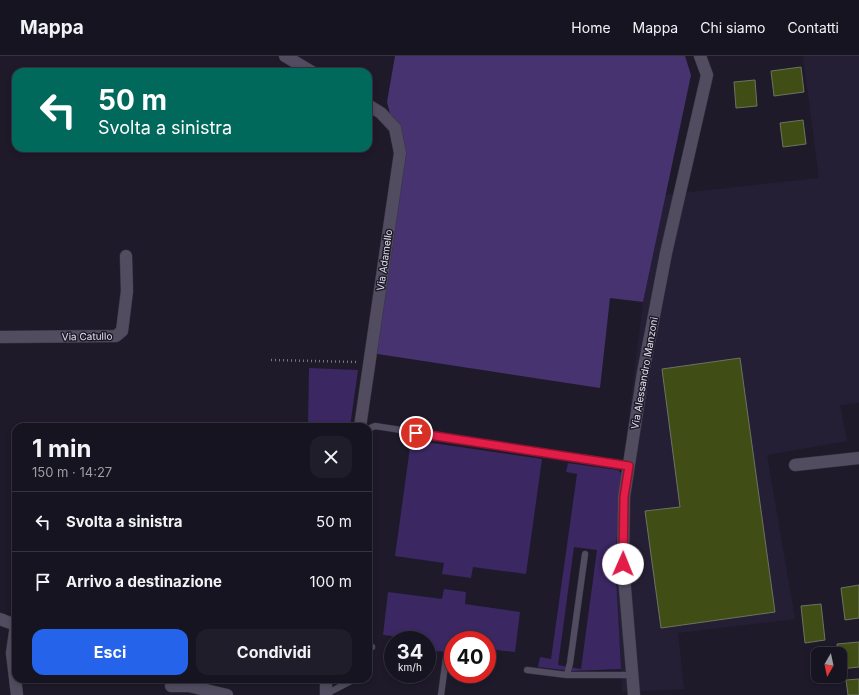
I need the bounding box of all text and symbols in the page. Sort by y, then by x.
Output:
text: Mappa [20,16,84,39]
text: Home [571,19,611,36]
text: Mappa [633,19,678,36]
text: Chi siamo [700,19,765,36]
text: Contatti [787,19,839,36]
text: 50 m [98,83,167,117]
icon: left [32,84,84,136]
text: Svolta a sinistra [98,117,232,138]
street label: Via Adamello [374,229,394,291]
street label: Via Alessandro Manzoni [628,316,660,430]
street label: Via Catullo [62,330,112,342]
pin [399,416,433,450]
icon: arrive [405,422,427,444]
text: 1 min [32,434,91,463]
button: close [310,436,352,478]
text: 150 m · 14:27 [32,464,112,480]
icon: left [32,511,54,533]
text: Svolta a sinistra [66,512,183,531]
text: 50 m [316,512,352,531]
position arrow [602,543,644,585]
icon: arrive [32,571,54,593]
text: Arrivo a destinazione [66,572,222,591]
text: 100 m [310,572,352,591]
button: Esci [32,629,188,675]
button: Condividi [196,629,352,675]
speed limit sign: 40 [444,631,496,683]
text: 34 [397,640,423,664]
north arrow [811,647,847,683]
map controls [811,647,847,683]
text: km/h [398,661,422,673]

